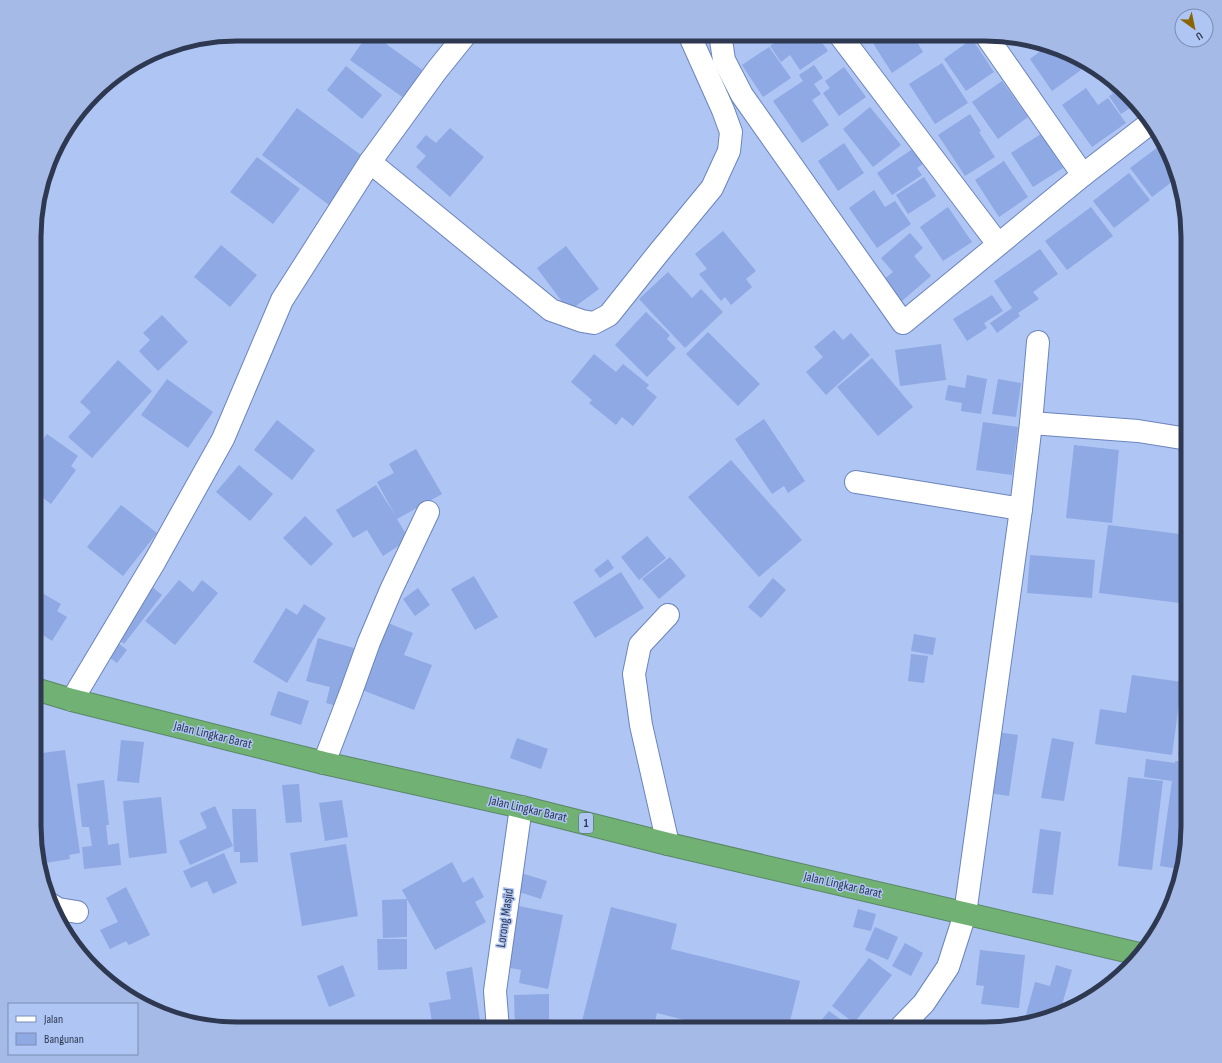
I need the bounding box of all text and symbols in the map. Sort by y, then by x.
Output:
north arrow [1174,8,1214,48]
text: U [1193,29,1205,43]
street label: Jalan Lingkar Barat [171,717,254,752]
street label: Jalan Lingkar Barat [486,792,569,826]
road number: 1 [579,813,593,833]
street label: Jalan Lingkar Barat [801,868,884,902]
street label: Lorong Masjid [493,887,517,949]
legend [8,1003,138,1055]
text: Jalan [43,1012,63,1027]
text: Bangunan [44,1032,84,1047]

